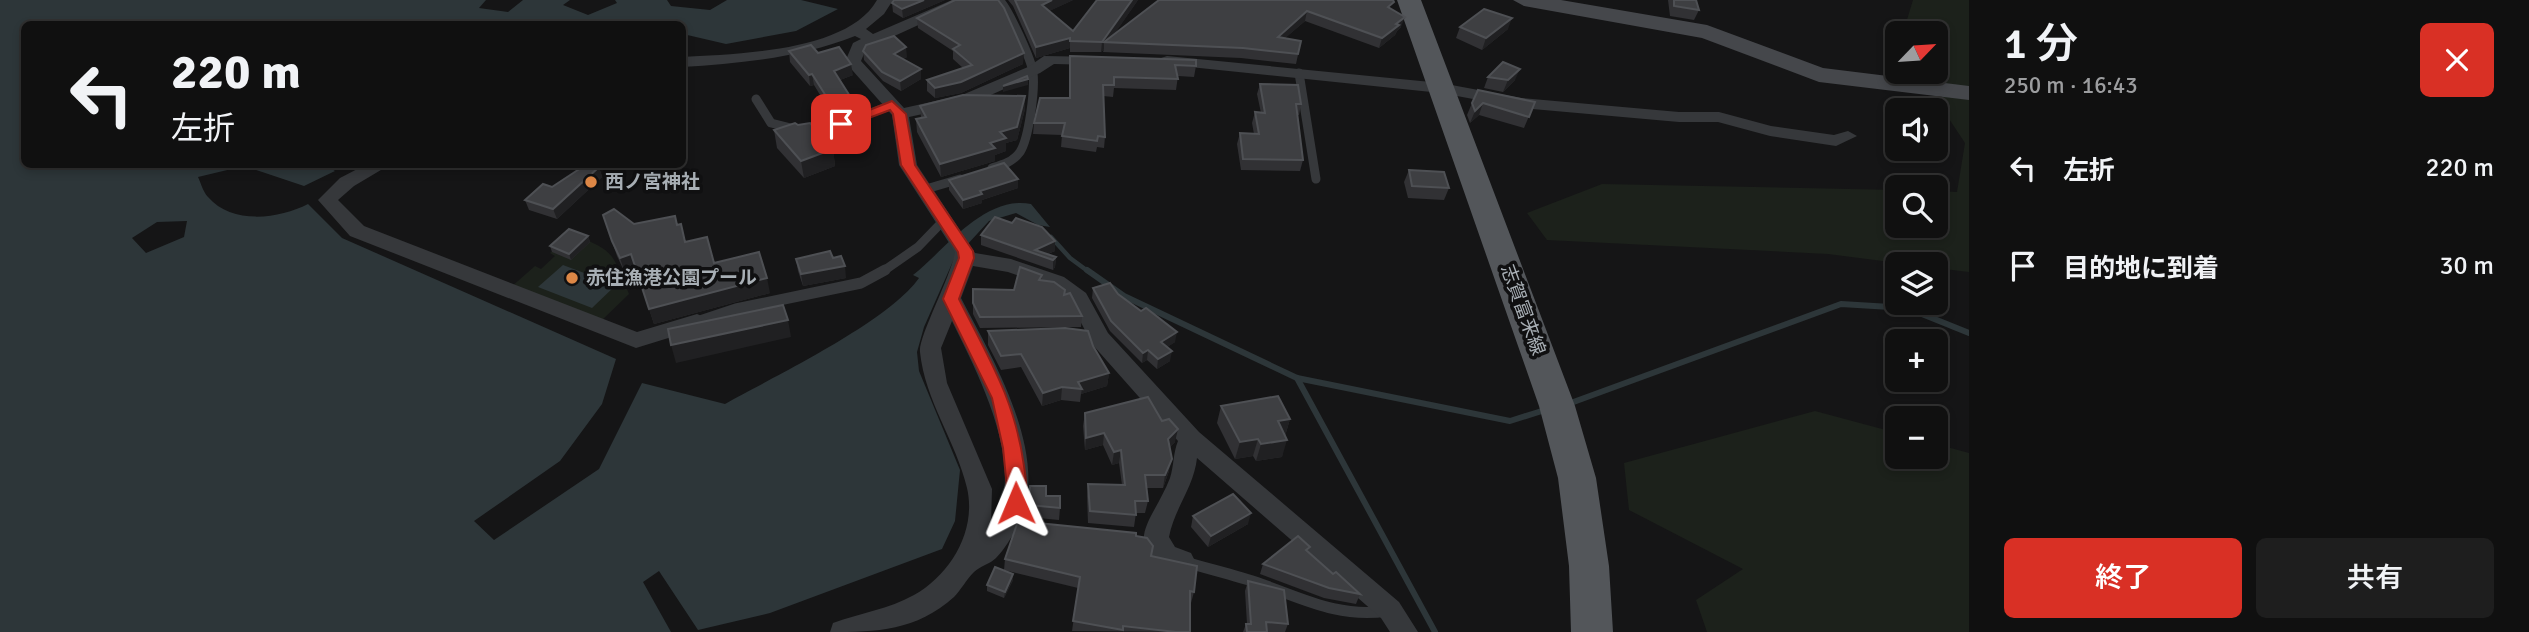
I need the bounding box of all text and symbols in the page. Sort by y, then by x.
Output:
text: 1 分 [2004,19,2078,70]
north arrow [1885,21,1948,84]
map controls [1885,21,1948,469]
button: close [2420,23,2494,97]
text: 220 m [171,42,301,102]
icon: left [56,49,147,140]
text: 250 m · 16:43 [2004,71,2138,100]
pin [811,94,871,154]
button: sound [1885,98,1948,161]
icon: arrive [822,105,860,143]
text: 左折 [171,109,235,148]
icon: left [2004,149,2042,187]
text: 220 m [2425,152,2494,184]
text: 左折 [2063,155,2115,187]
place label: 西ノ宮神社 [605,170,700,194]
marker: 西ノ宮神社 [583,174,599,190]
button: search [1885,175,1948,238]
icon: arrive [2004,247,2042,285]
text: 30 m [2439,250,2494,282]
button: layers [1885,252,1948,315]
text: 目的地に到着 [2063,253,2219,285]
street label: 志賀富来線 [1495,261,1551,359]
place label: 赤住漁港公園プール [586,266,757,290]
marker: 赤住漁港公園プール [564,270,580,286]
button: + [1885,329,1948,392]
button: − [1885,406,1948,469]
position arrow [979,466,1053,540]
button: 終了 [2004,538,2242,618]
button: 共有 [2256,538,2494,618]

